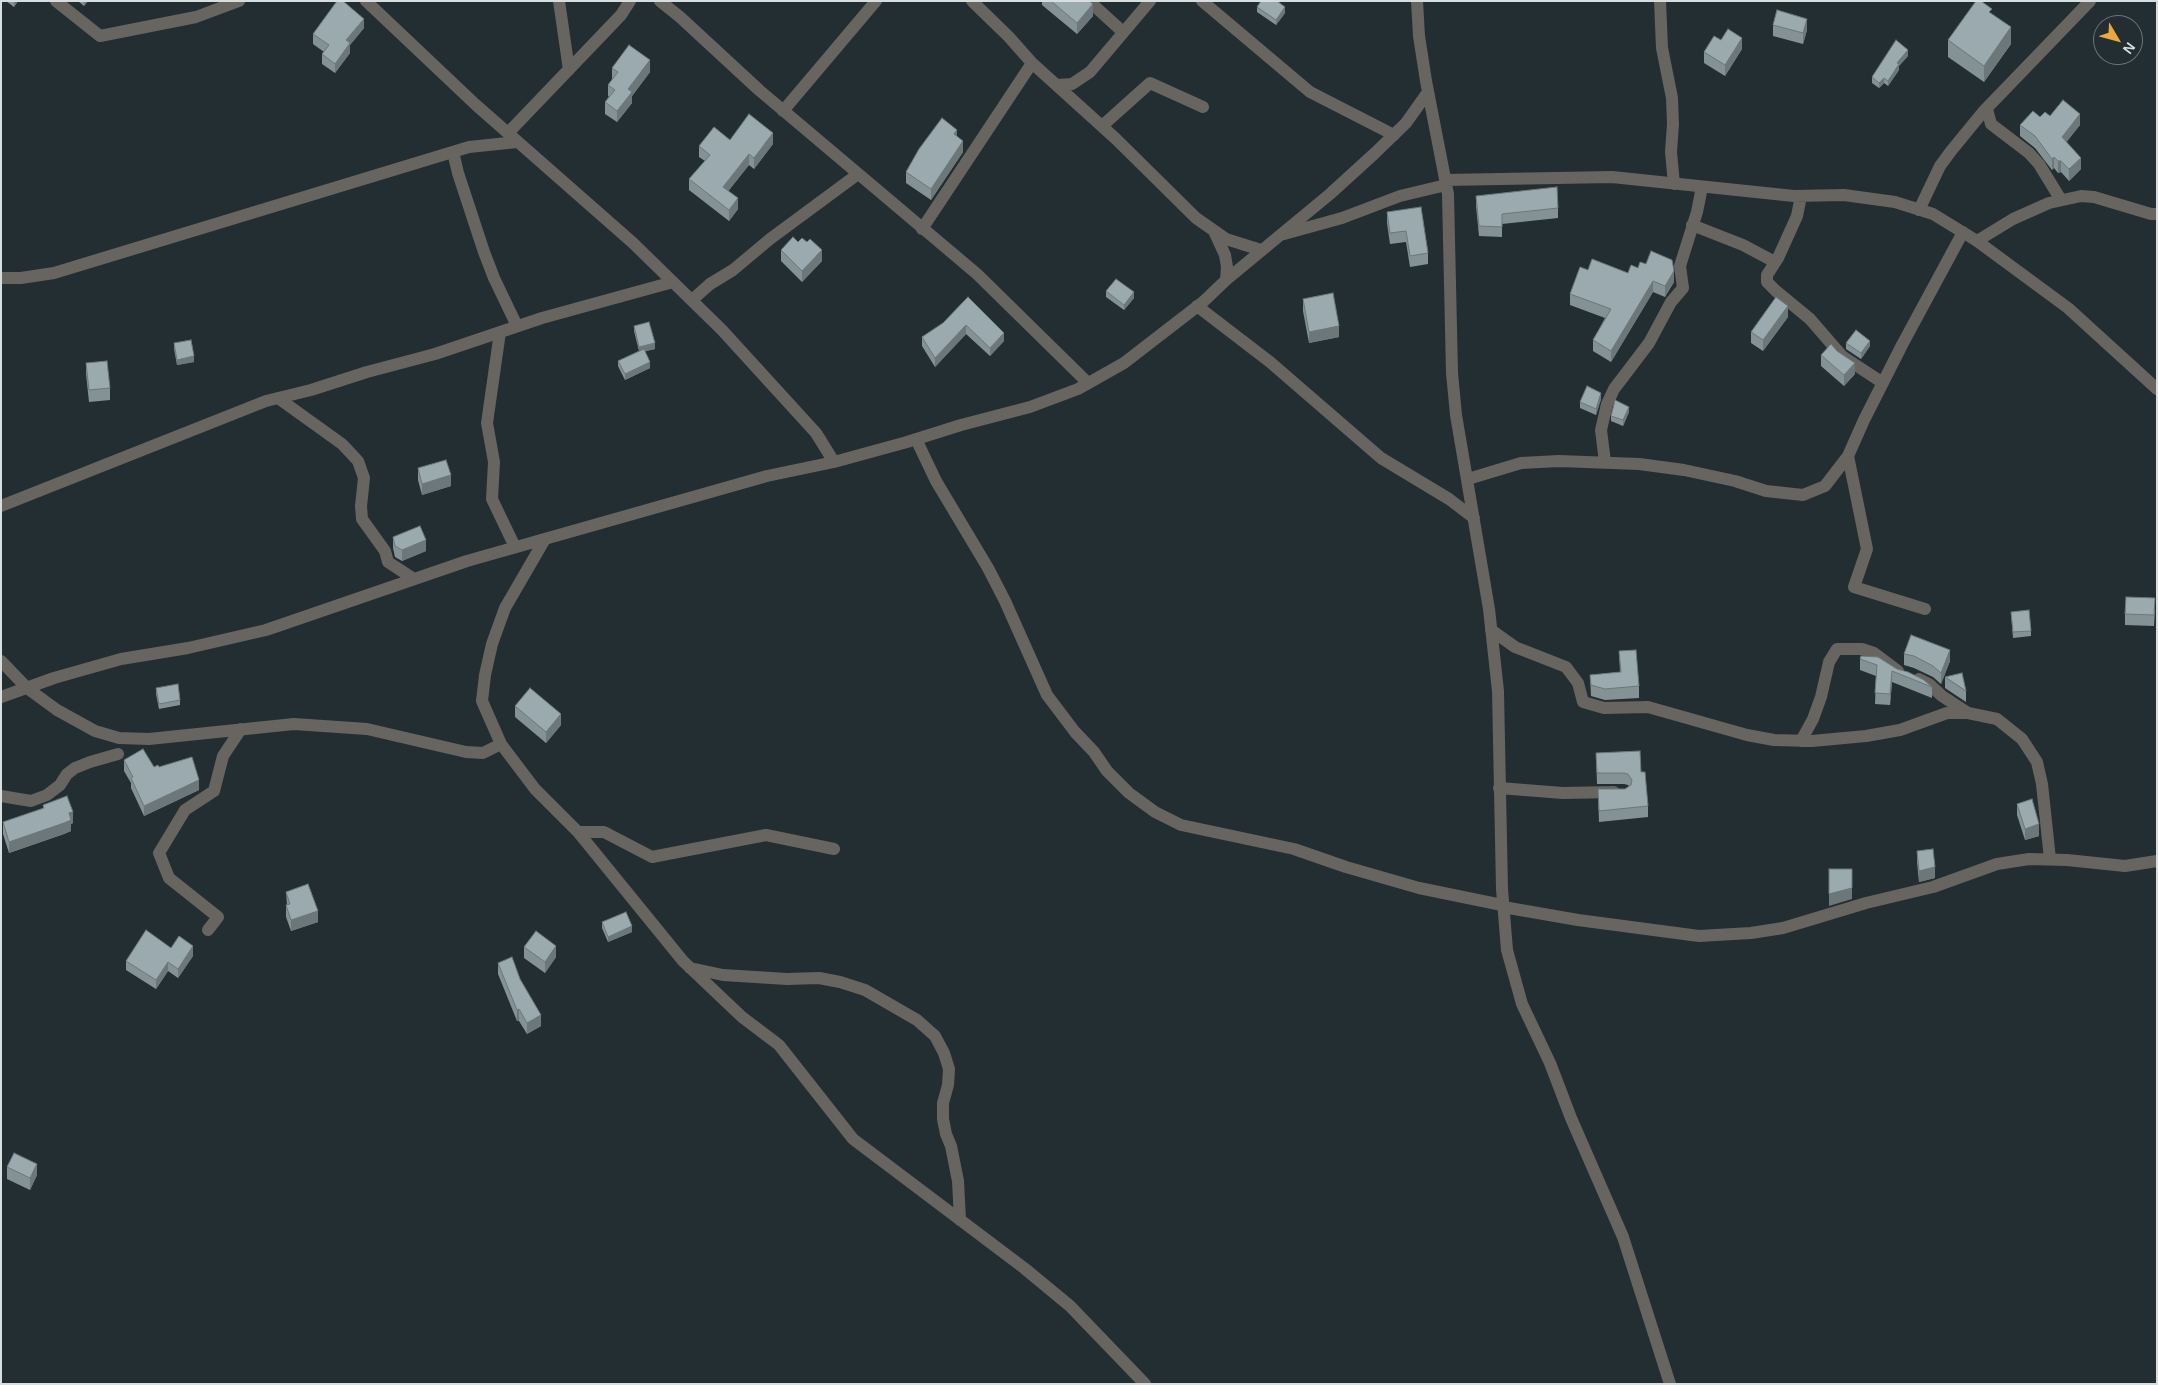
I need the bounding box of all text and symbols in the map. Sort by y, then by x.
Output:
north arrow [2093,15,2143,65]
text: N [2120,40,2139,57]

